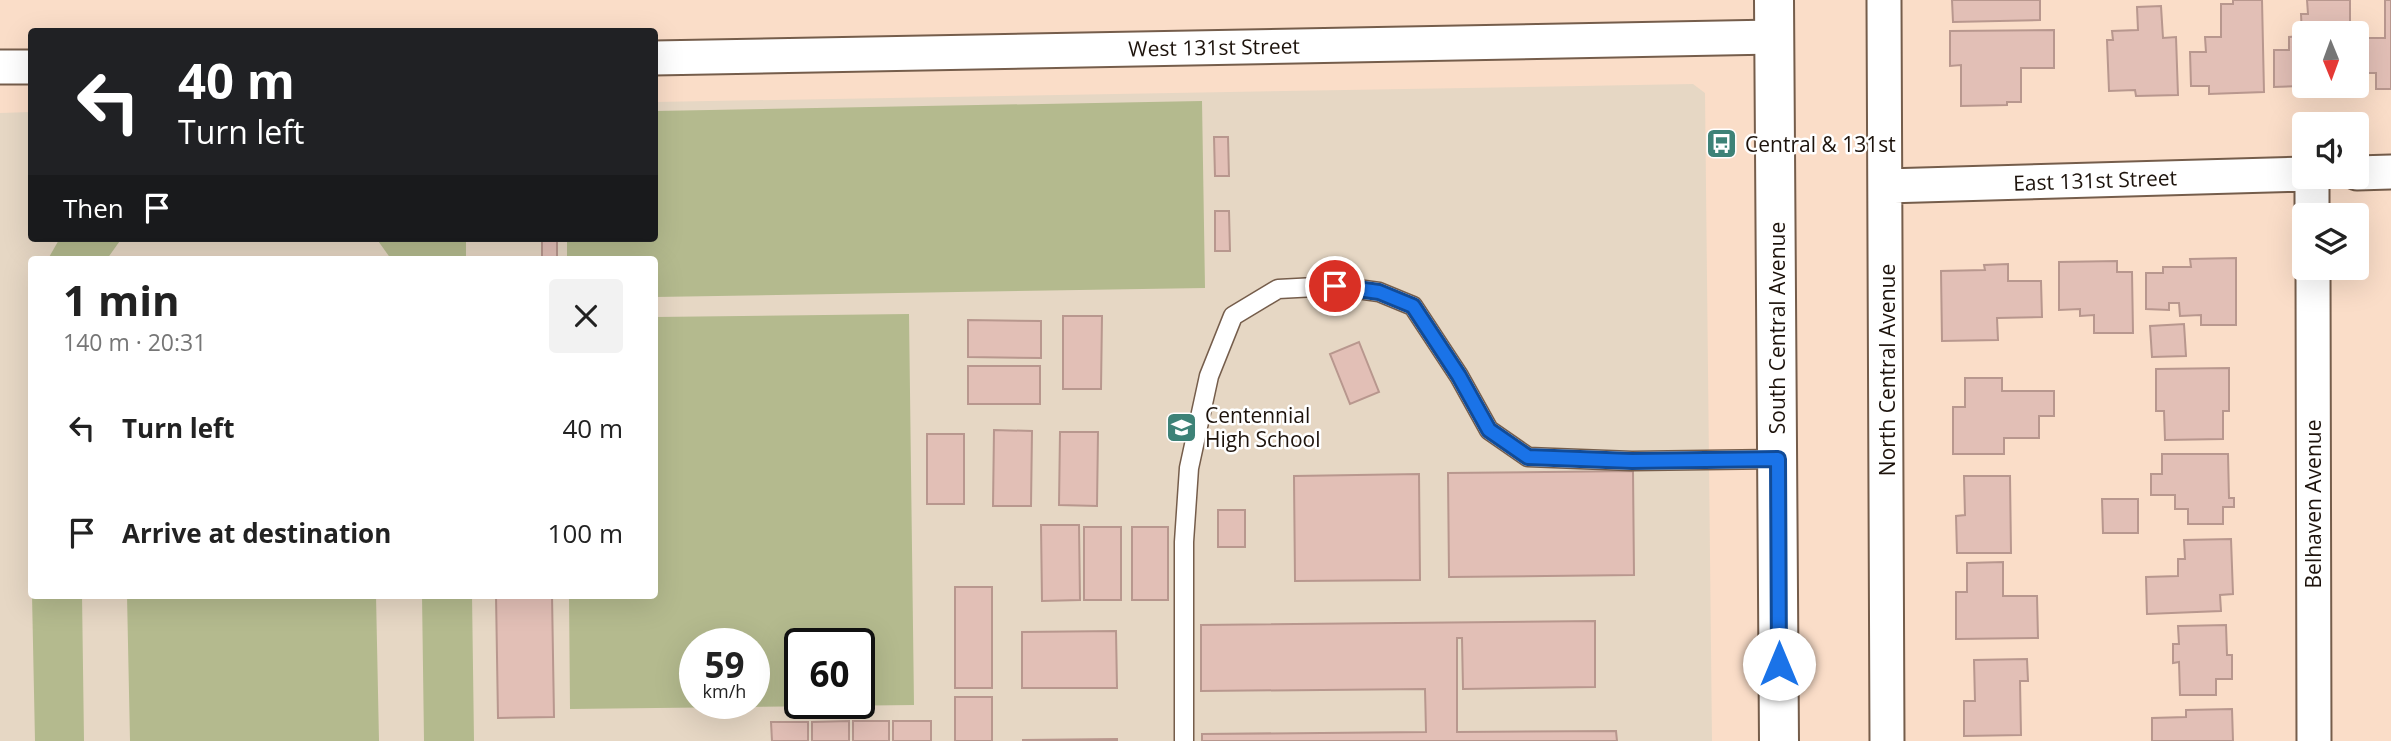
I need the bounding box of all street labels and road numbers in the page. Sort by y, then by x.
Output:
street label: West 131st Street [1128,32,1300,62]
street label: East 131st Street [2013,163,2177,197]
street label: South Central Avenue [1763,222,1791,434]
street label: North Central Avenue [1873,264,1901,476]
street label: Belhaven Avenue [2299,420,2327,588]

